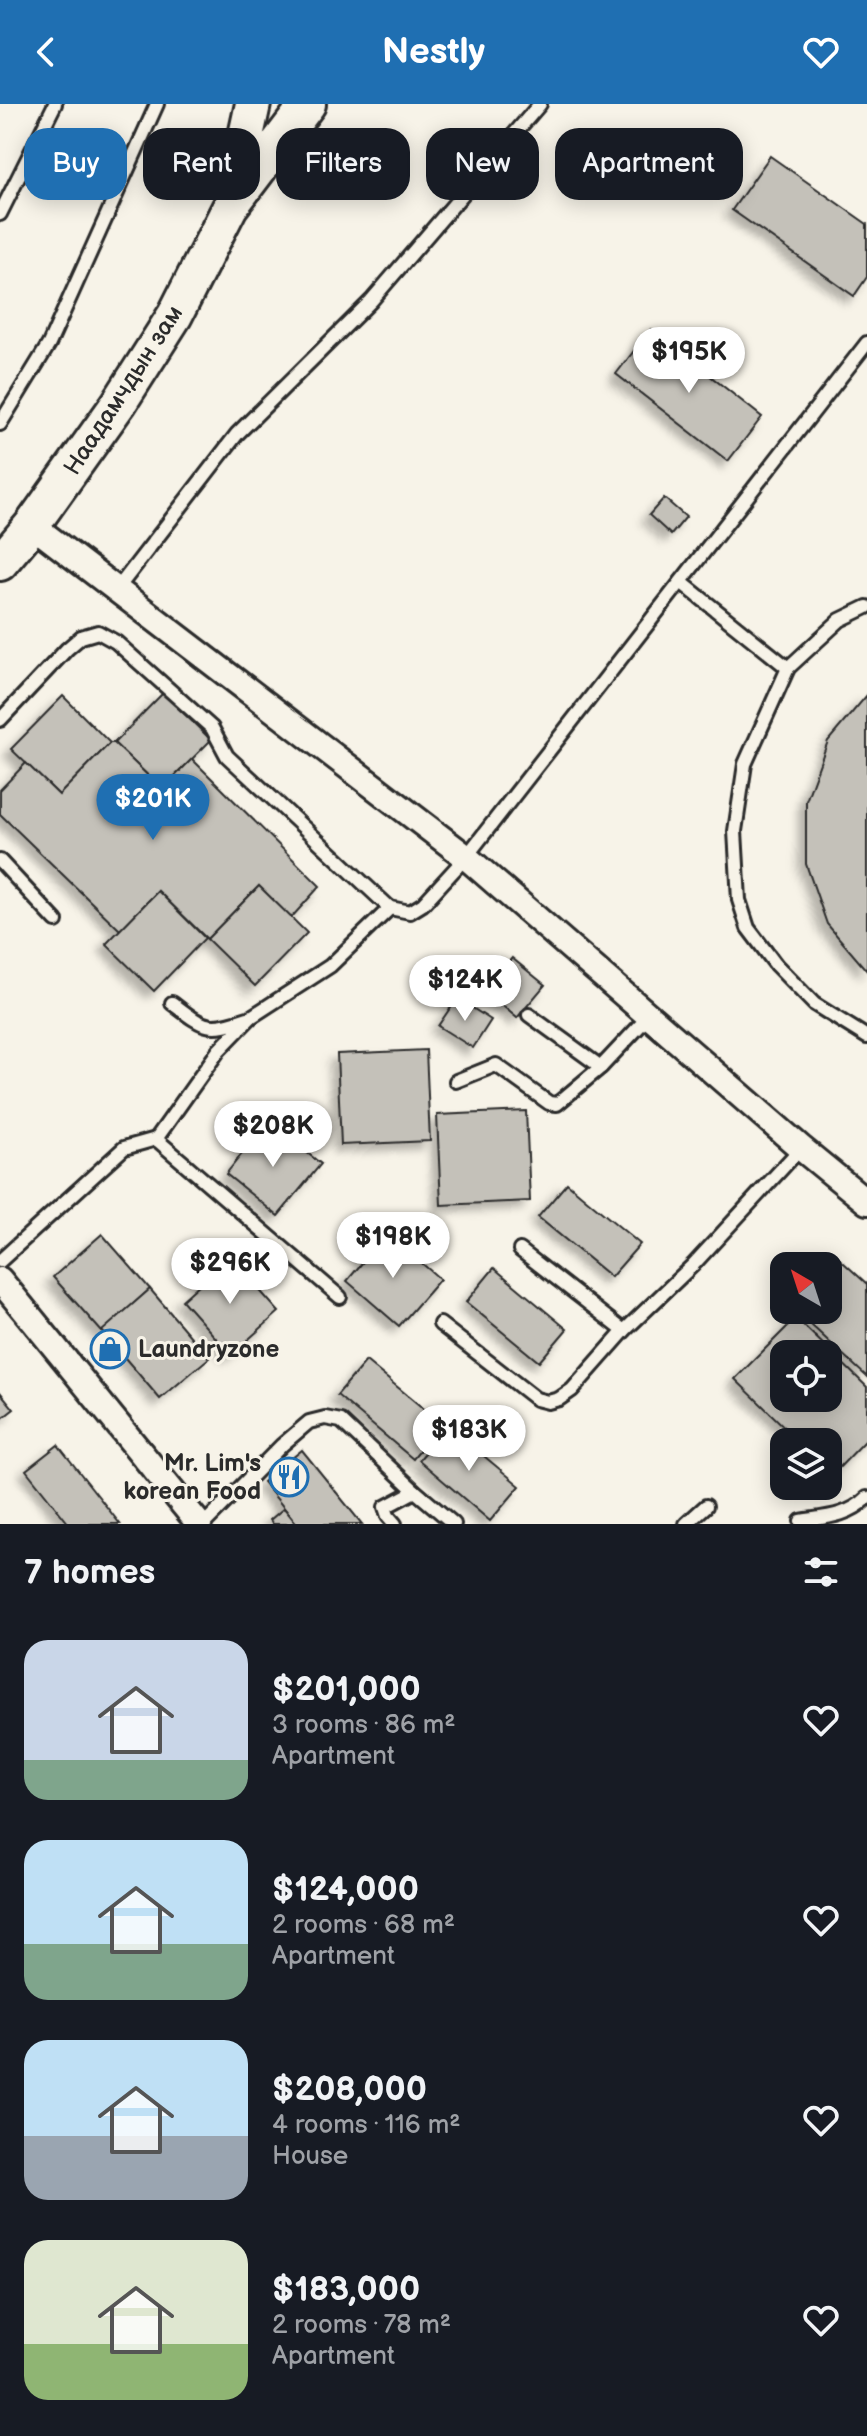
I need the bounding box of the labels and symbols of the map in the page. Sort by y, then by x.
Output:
street label: Наадамчдын зам [58,300,189,481]
pin: $195K [633,327,745,395]
pin: $201K [97,774,209,842]
pin: $124K [409,955,521,1023]
pin: $208K [217,1101,329,1169]
pin: $198K [337,1212,449,1280]
pin: $296K [174,1238,286,1306]
north arrow [770,1252,842,1324]
shop icon: Laundryzone [89,1328,131,1370]
place label: Laundryzone [138,1335,279,1364]
pin: $183K [413,1405,525,1473]
place label: Mr. Lim's korean Food [124,1449,261,1506]
restaurant icon: Mr. Lim's korean Food [268,1456,310,1498]

